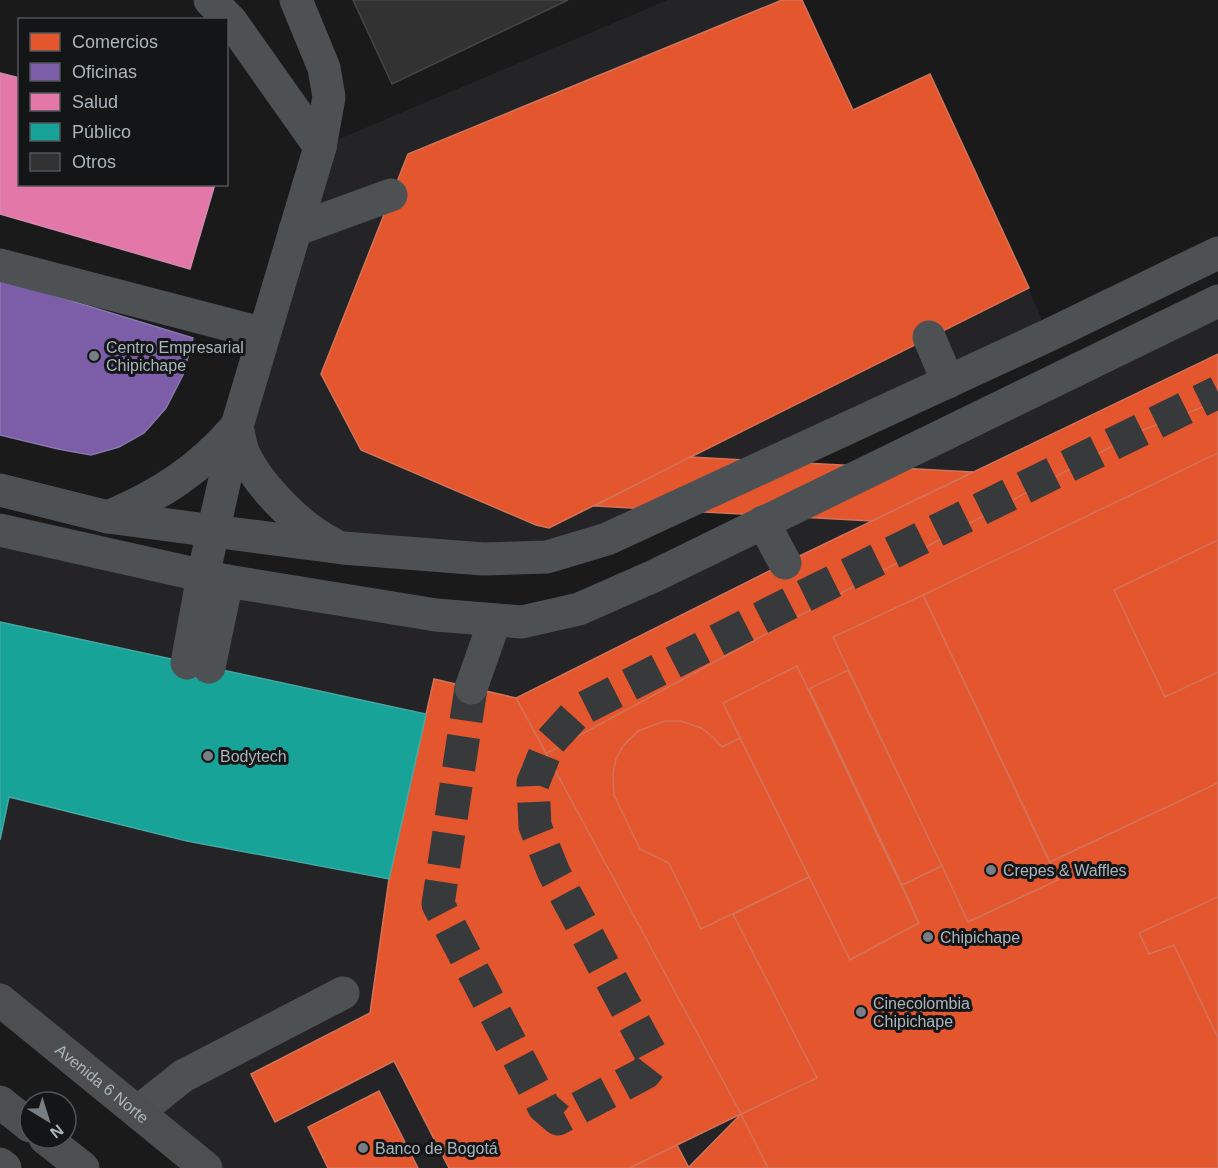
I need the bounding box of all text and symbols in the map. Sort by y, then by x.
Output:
legend [18,18,228,186]
text: Comercios [72,32,158,52]
text: Oficinas [72,62,137,82]
text: Salud [72,92,118,112]
text: Público [72,122,131,142]
text: Otros [72,152,116,172]
place label: Centro Empresarial Chipichape [106,339,244,374]
marker: Centro Empresarial Chipichape [87,349,101,363]
place label: Bodytech [220,748,287,765]
marker: Bodytech [201,749,215,763]
place label: Crepes & Waffles [1003,862,1127,879]
marker: Crepes & Waffles [984,863,998,877]
place label: Chipichape [940,929,1020,946]
marker: Chipichape [921,930,935,944]
place label: Cinecolombia Chipichape [873,995,970,1030]
marker: Cinecolombia Chipichape [854,1005,868,1019]
street label: Avenida 6 Norte [53,1041,152,1126]
north arrow [18,1090,78,1150]
text: N [47,1121,67,1142]
place label: Banco de Bogotá [375,1140,498,1157]
marker: Banco de Bogotá [356,1141,370,1155]

